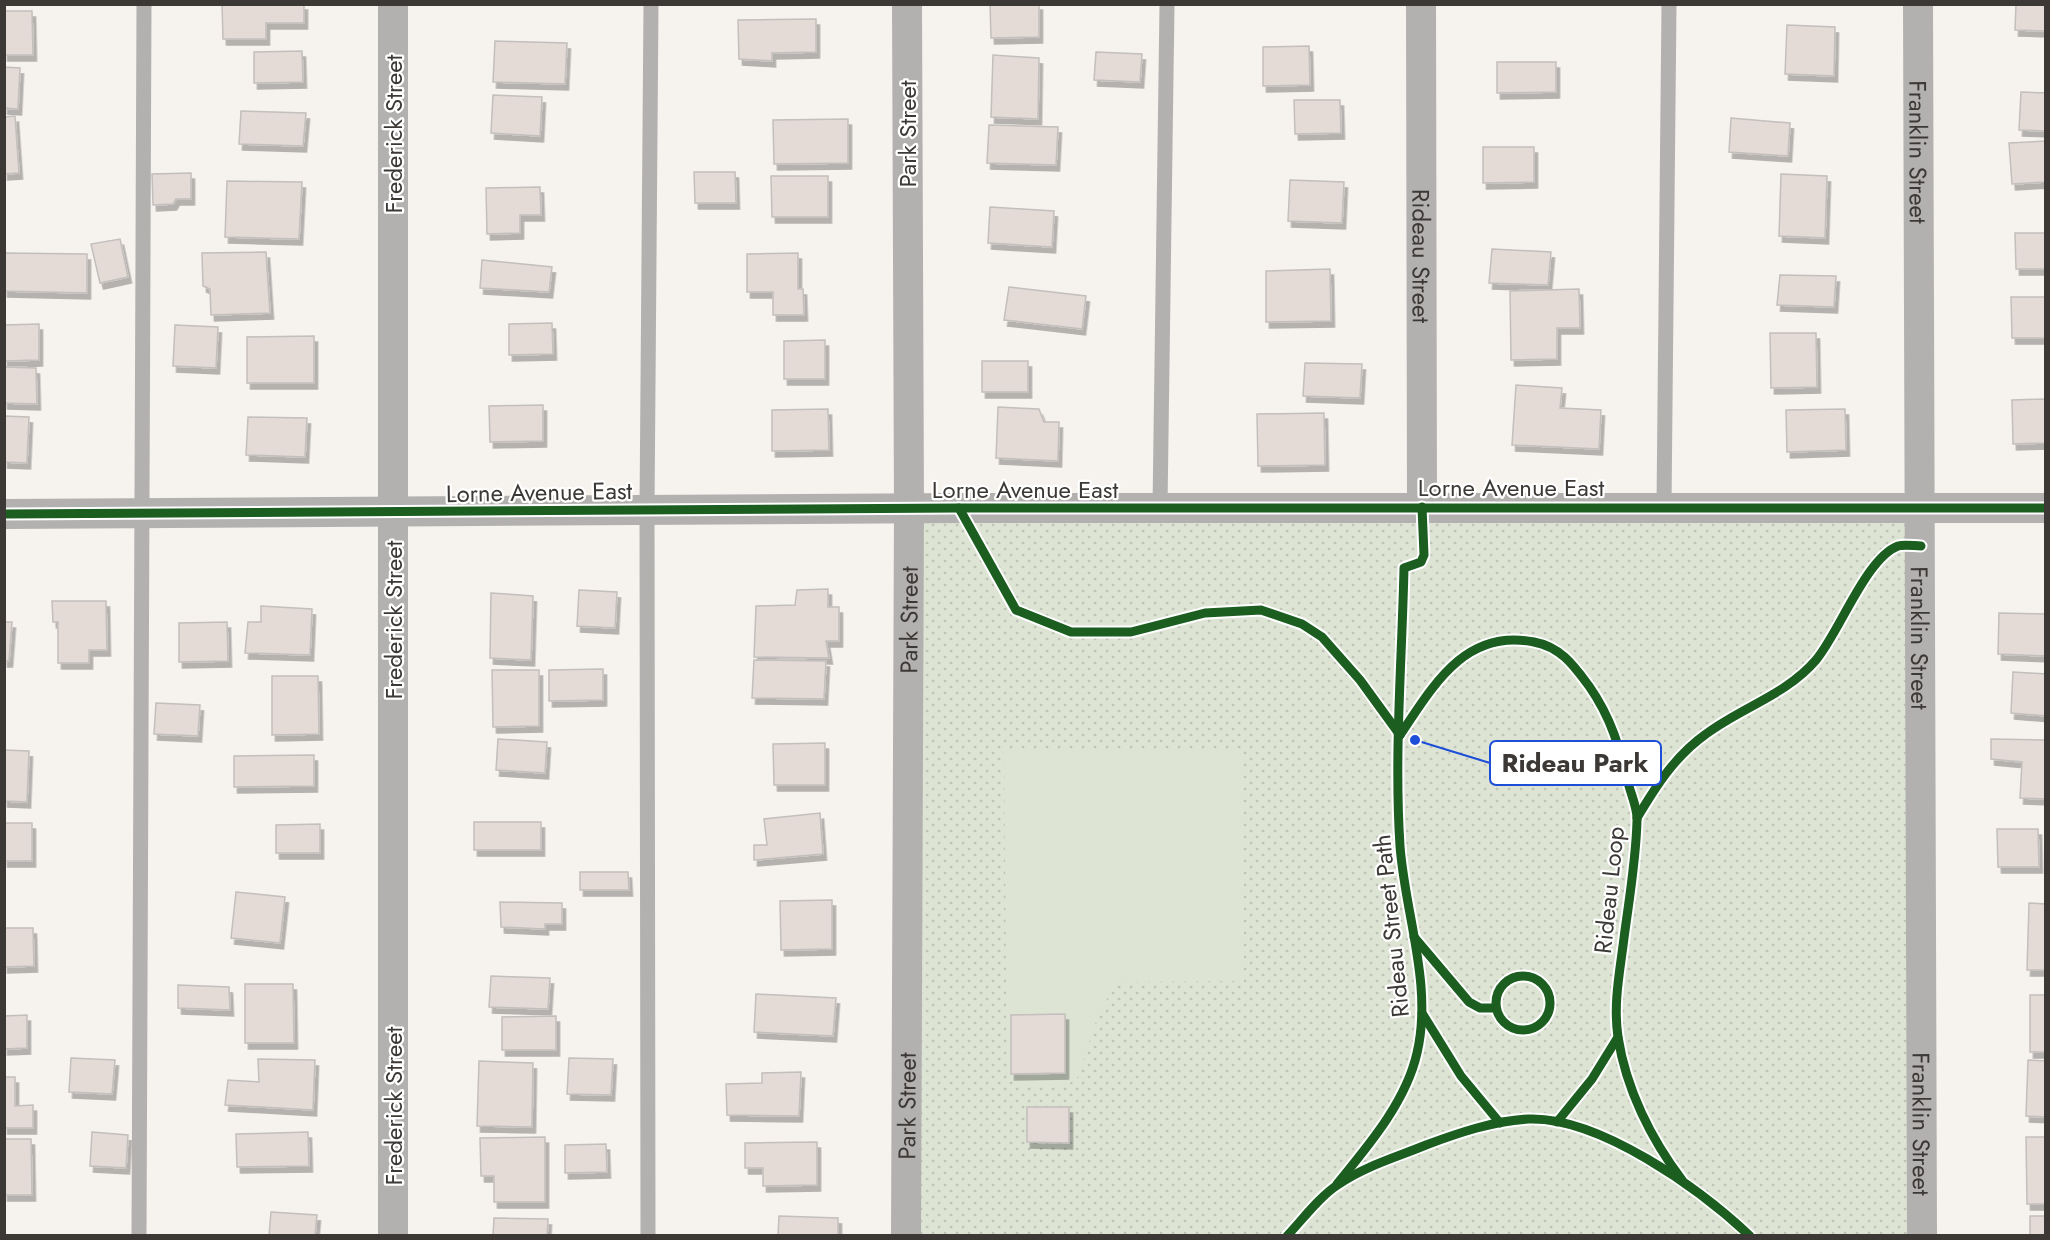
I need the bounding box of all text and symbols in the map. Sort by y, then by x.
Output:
street label: Frederick Street [376,54,411,213]
street label: Park Street [890,80,925,188]
street label: Franklin Street [1901,80,1936,224]
street label: Rideau Street [1404,189,1439,323]
street label: Lorne Avenue East [1418,470,1604,505]
street label: Lorne Avenue East [932,472,1118,507]
street label: Lorne Avenue East [445,473,633,511]
street label: Frederick Street [376,540,411,699]
street label: Park Street [891,566,926,674]
street label: Franklin Street [1902,566,1938,710]
callout: Rideau Park [1490,741,1661,785]
text: Rideau Park [1502,744,1648,782]
street label: Rideau Loop [1585,825,1633,955]
street label: Rideau Street Path [1364,833,1418,1019]
street label: Frederick Street [376,1026,411,1185]
street label: Park Street [889,1052,924,1160]
street label: Franklin Street [1904,1052,1939,1196]

